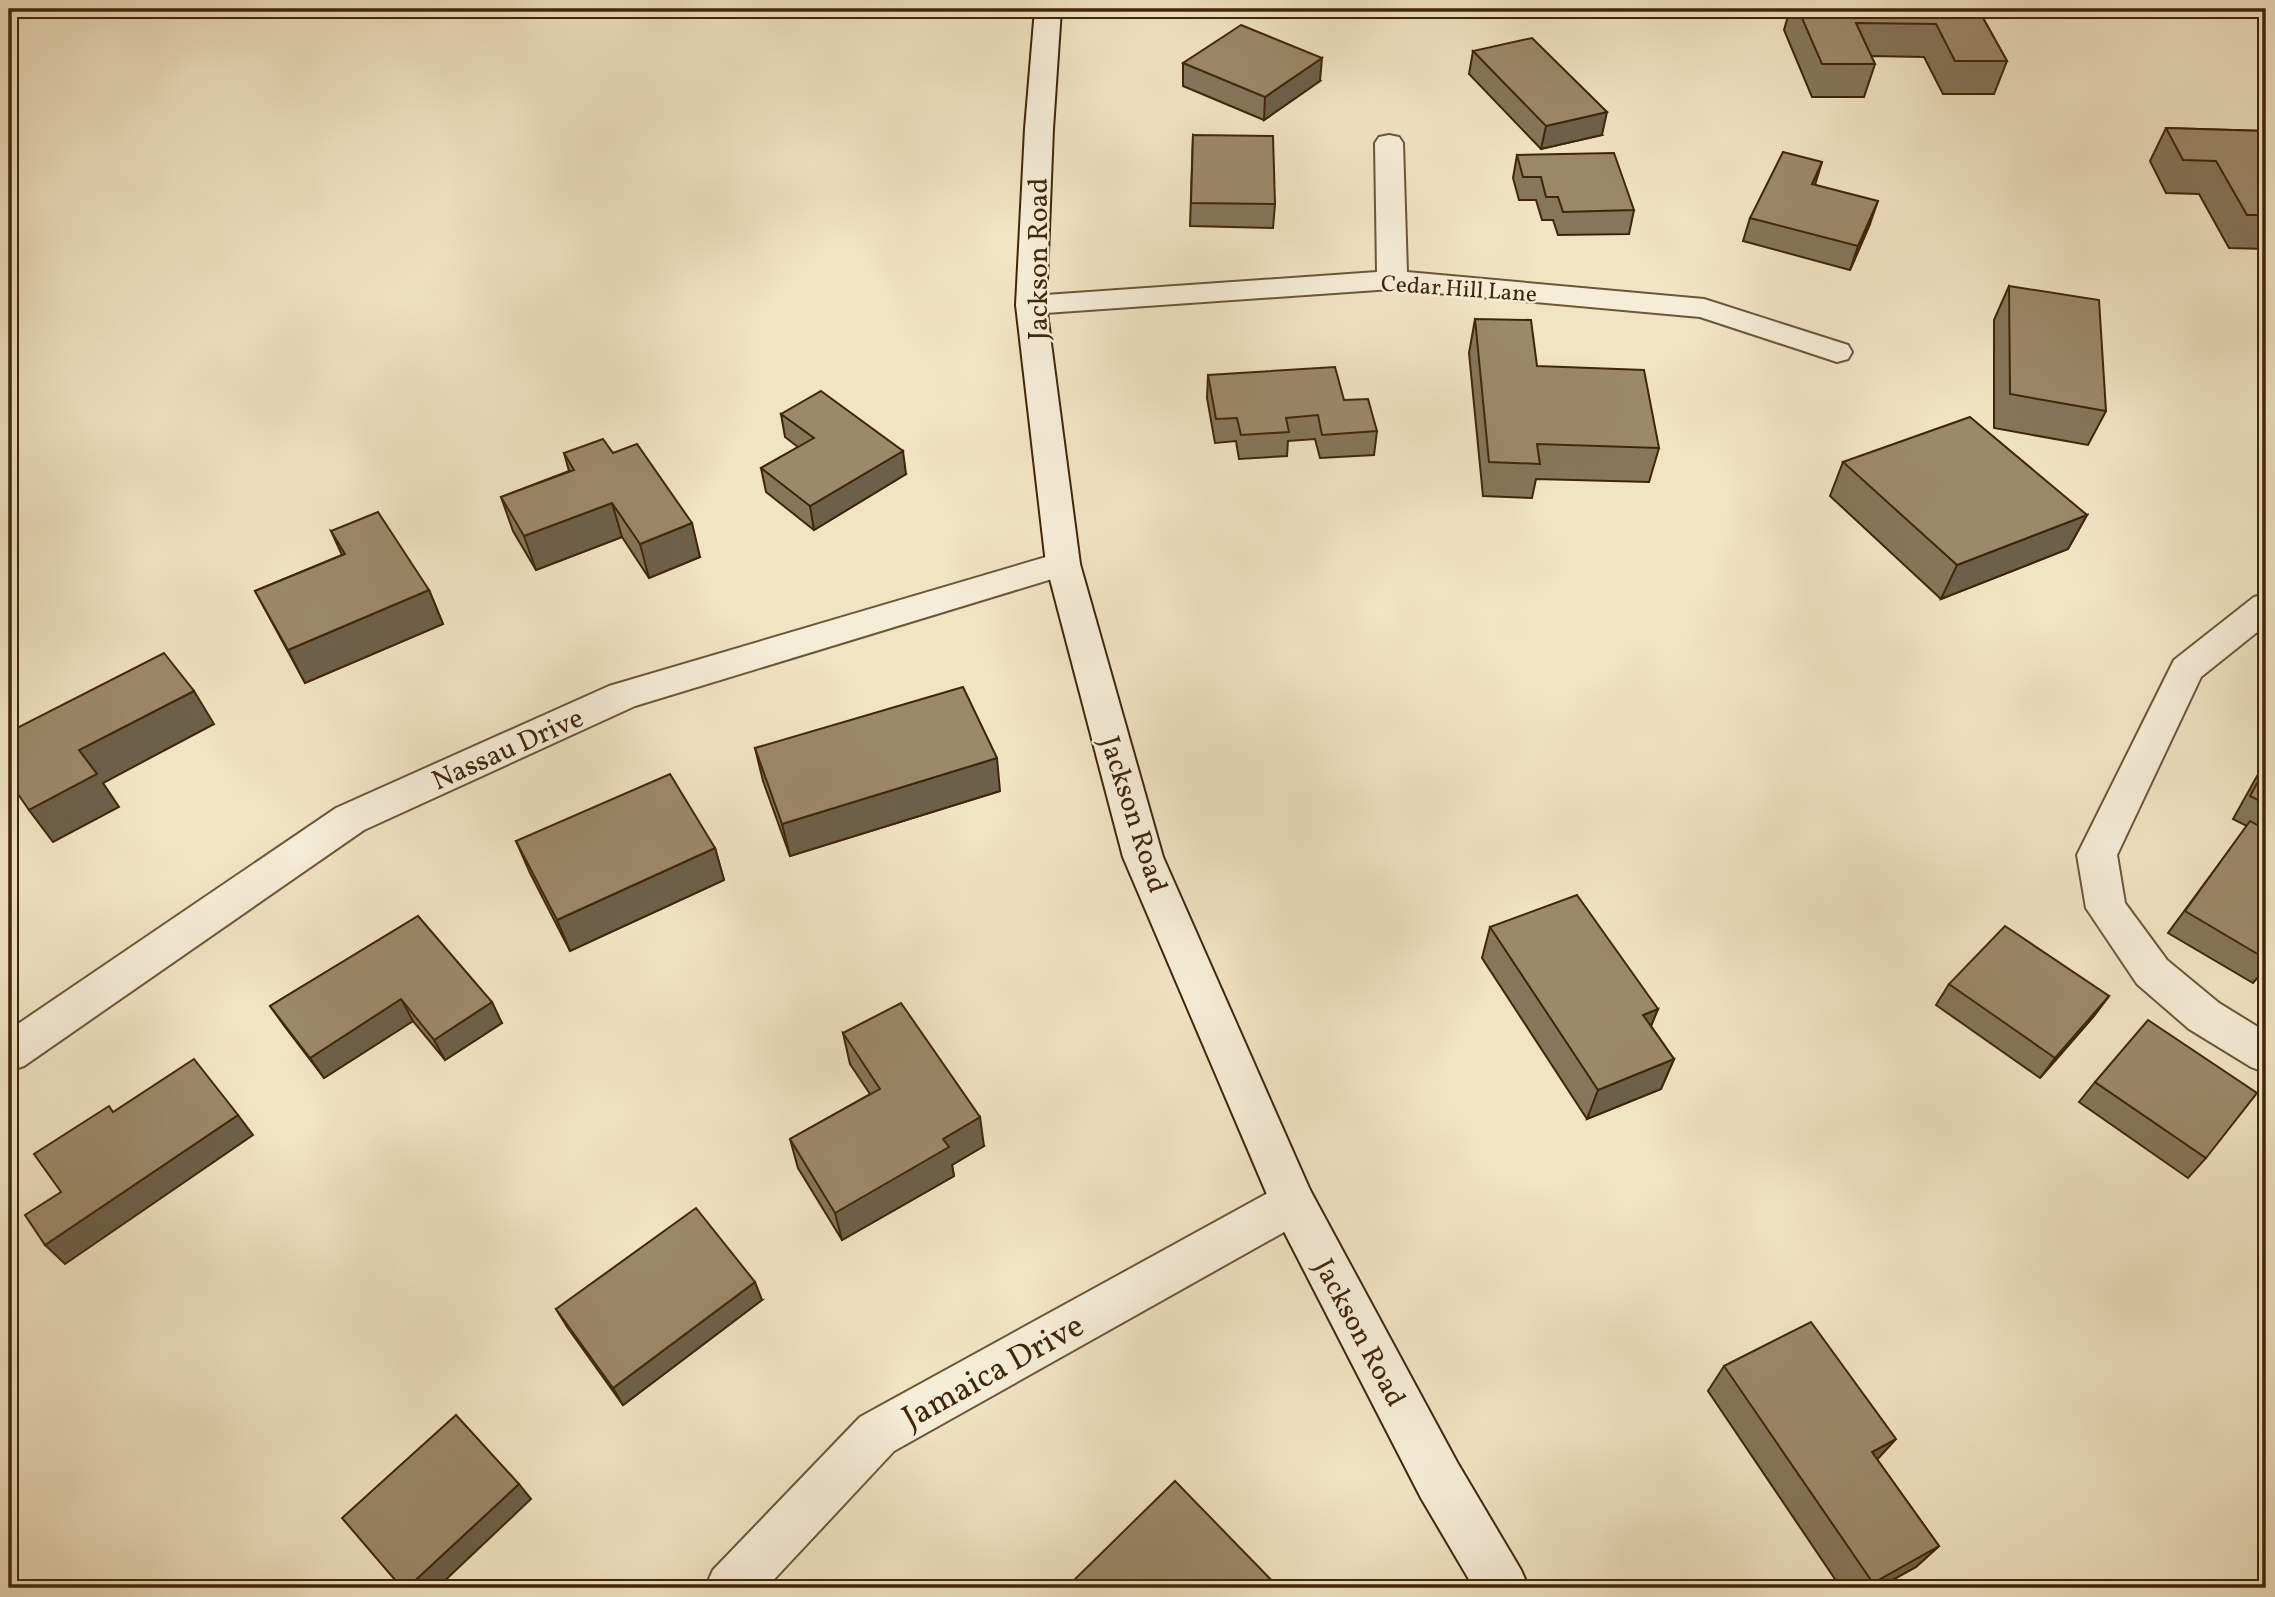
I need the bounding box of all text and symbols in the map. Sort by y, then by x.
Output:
street label: Jackson Road [1020,178,1059,340]
street label: Cedar Hill Lane [1380,269,1538,311]
street label: Nassau Drive [426,699,590,801]
street label: Jackson Road [1089,731,1176,898]
street label: Jackson Road [1303,1252,1414,1414]
street label: Jamaica Drive [895,1305,1093,1442]

